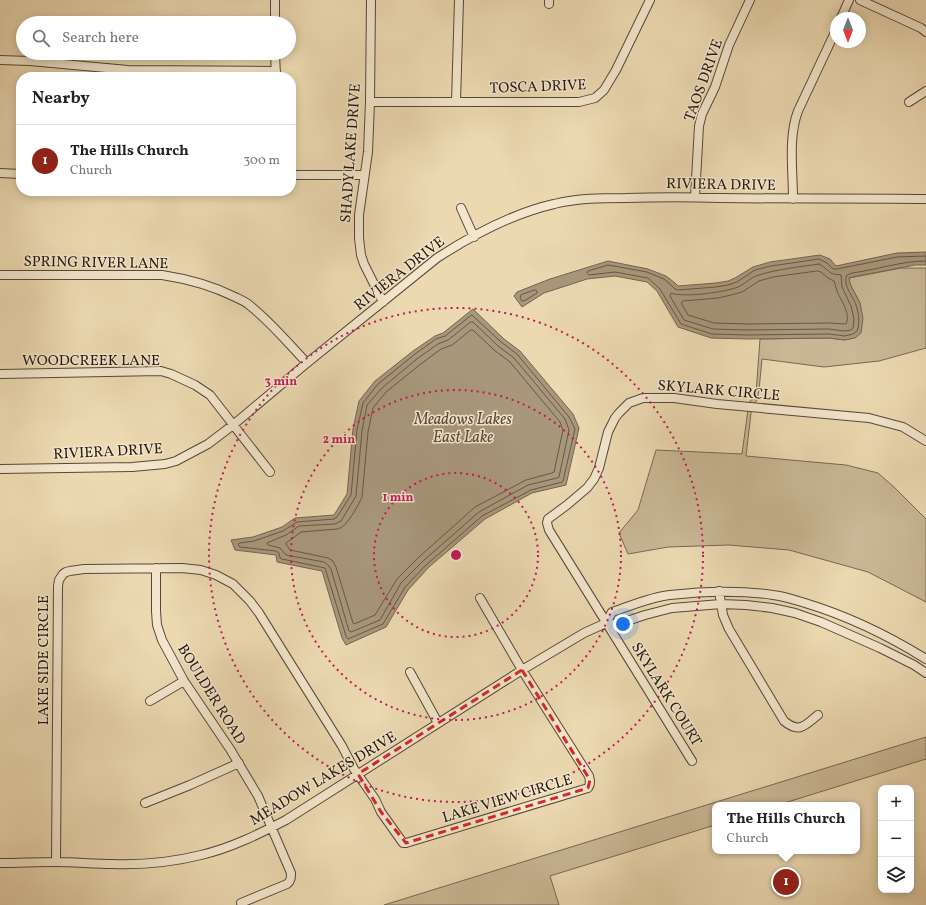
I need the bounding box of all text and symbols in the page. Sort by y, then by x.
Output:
north arrow [830,12,866,48]
search box [16,16,296,60]
icon: search [30,27,52,49]
text: Search here [62,28,139,49]
street label: TAOS DRIVE [680,36,729,125]
street label: TOSCA DRIVE [489,75,587,100]
street label: SHADY LAKE DRIVE [336,83,367,223]
text: Nearby [32,87,90,110]
text: The Hills Church [70,141,189,162]
text: 1 [42,152,48,170]
text: 300 m [244,152,280,170]
text: Church [70,162,112,180]
street label: RIVIERA DRIVE [666,174,776,197]
street label: RIVIERA DRIVE [350,232,450,316]
street label: SPRING RIVER LANE [23,252,169,275]
street label: WOODCREEK LANE [22,351,160,372]
text: 3 min [265,374,297,390]
street label: SKYLARK CIRCLE [657,376,781,407]
water label: Meadows Lakes East Lake [413,409,512,449]
text: 2 min [323,432,355,448]
street label: RIVIERA DRIVE [53,439,163,466]
text: 1 min [383,490,414,506]
centre of rings [449,548,463,562]
street label: LAKE SIDE CIRCLE [34,595,55,725]
your location [613,614,633,634]
street label: SKYLARK COURT [625,639,706,751]
street label: BOULDER ROAD [171,641,250,749]
street label: MEADOW LAKES DRIVE [246,727,401,832]
street label: LAKE VIEW CIRCLE [440,770,575,829]
map controls [878,785,914,893]
button: + [878,785,914,821]
popup [712,802,860,854]
text: The Hills Church [727,809,845,830]
button: − [878,821,914,857]
text: Church [727,830,769,848]
button: layers [878,857,914,893]
pin: 1 [773,867,799,897]

